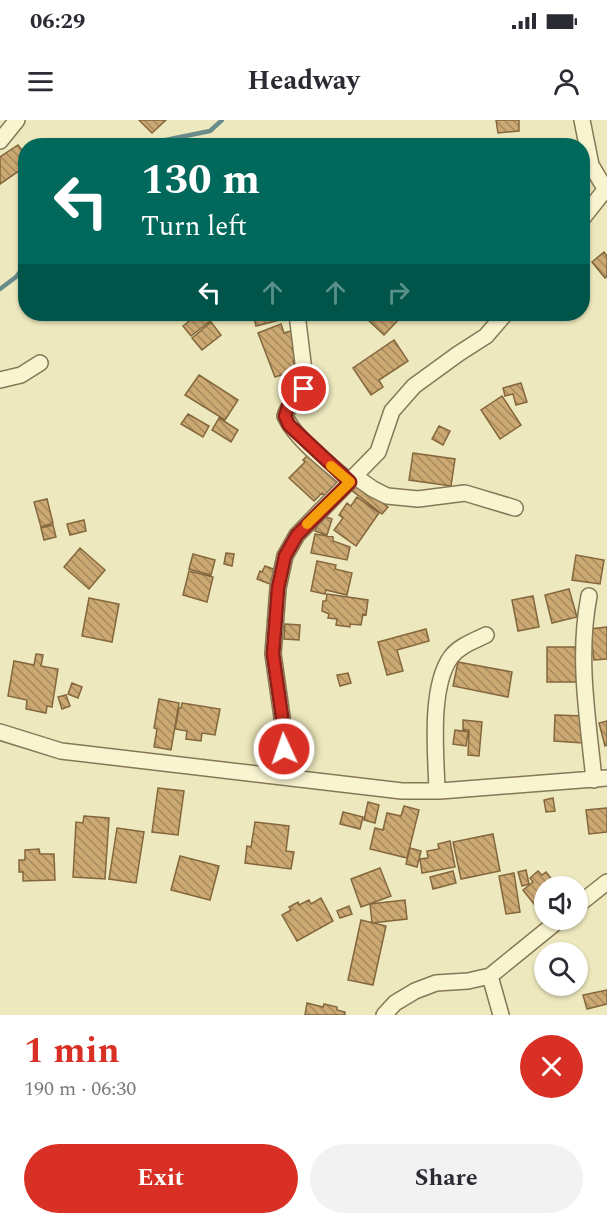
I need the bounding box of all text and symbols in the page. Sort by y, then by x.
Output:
text: 06:29 [30,5,85,38]
text: Headway [247,60,360,102]
icon: menu [24,65,57,98]
icon: person [550,65,583,98]
text: 130 m [141,149,260,212]
icon: left [42,162,120,240]
text: Turn left [141,206,247,248]
icon: left [193,276,226,309]
icon: ahead [256,276,289,309]
icon: ahead [319,276,352,309]
icon: right [382,276,415,309]
pin [278,363,329,414]
icon: arrive [287,372,320,405]
position arrow [252,717,316,781]
map controls [534,876,588,996]
button: sound [534,876,588,930]
button: search [534,942,588,996]
text: 1 min [24,1024,120,1079]
button: close [520,1035,583,1098]
text: 190 m · 06:30 [24,1074,136,1104]
button: Exit [24,1144,298,1213]
button: Share [310,1144,583,1213]

